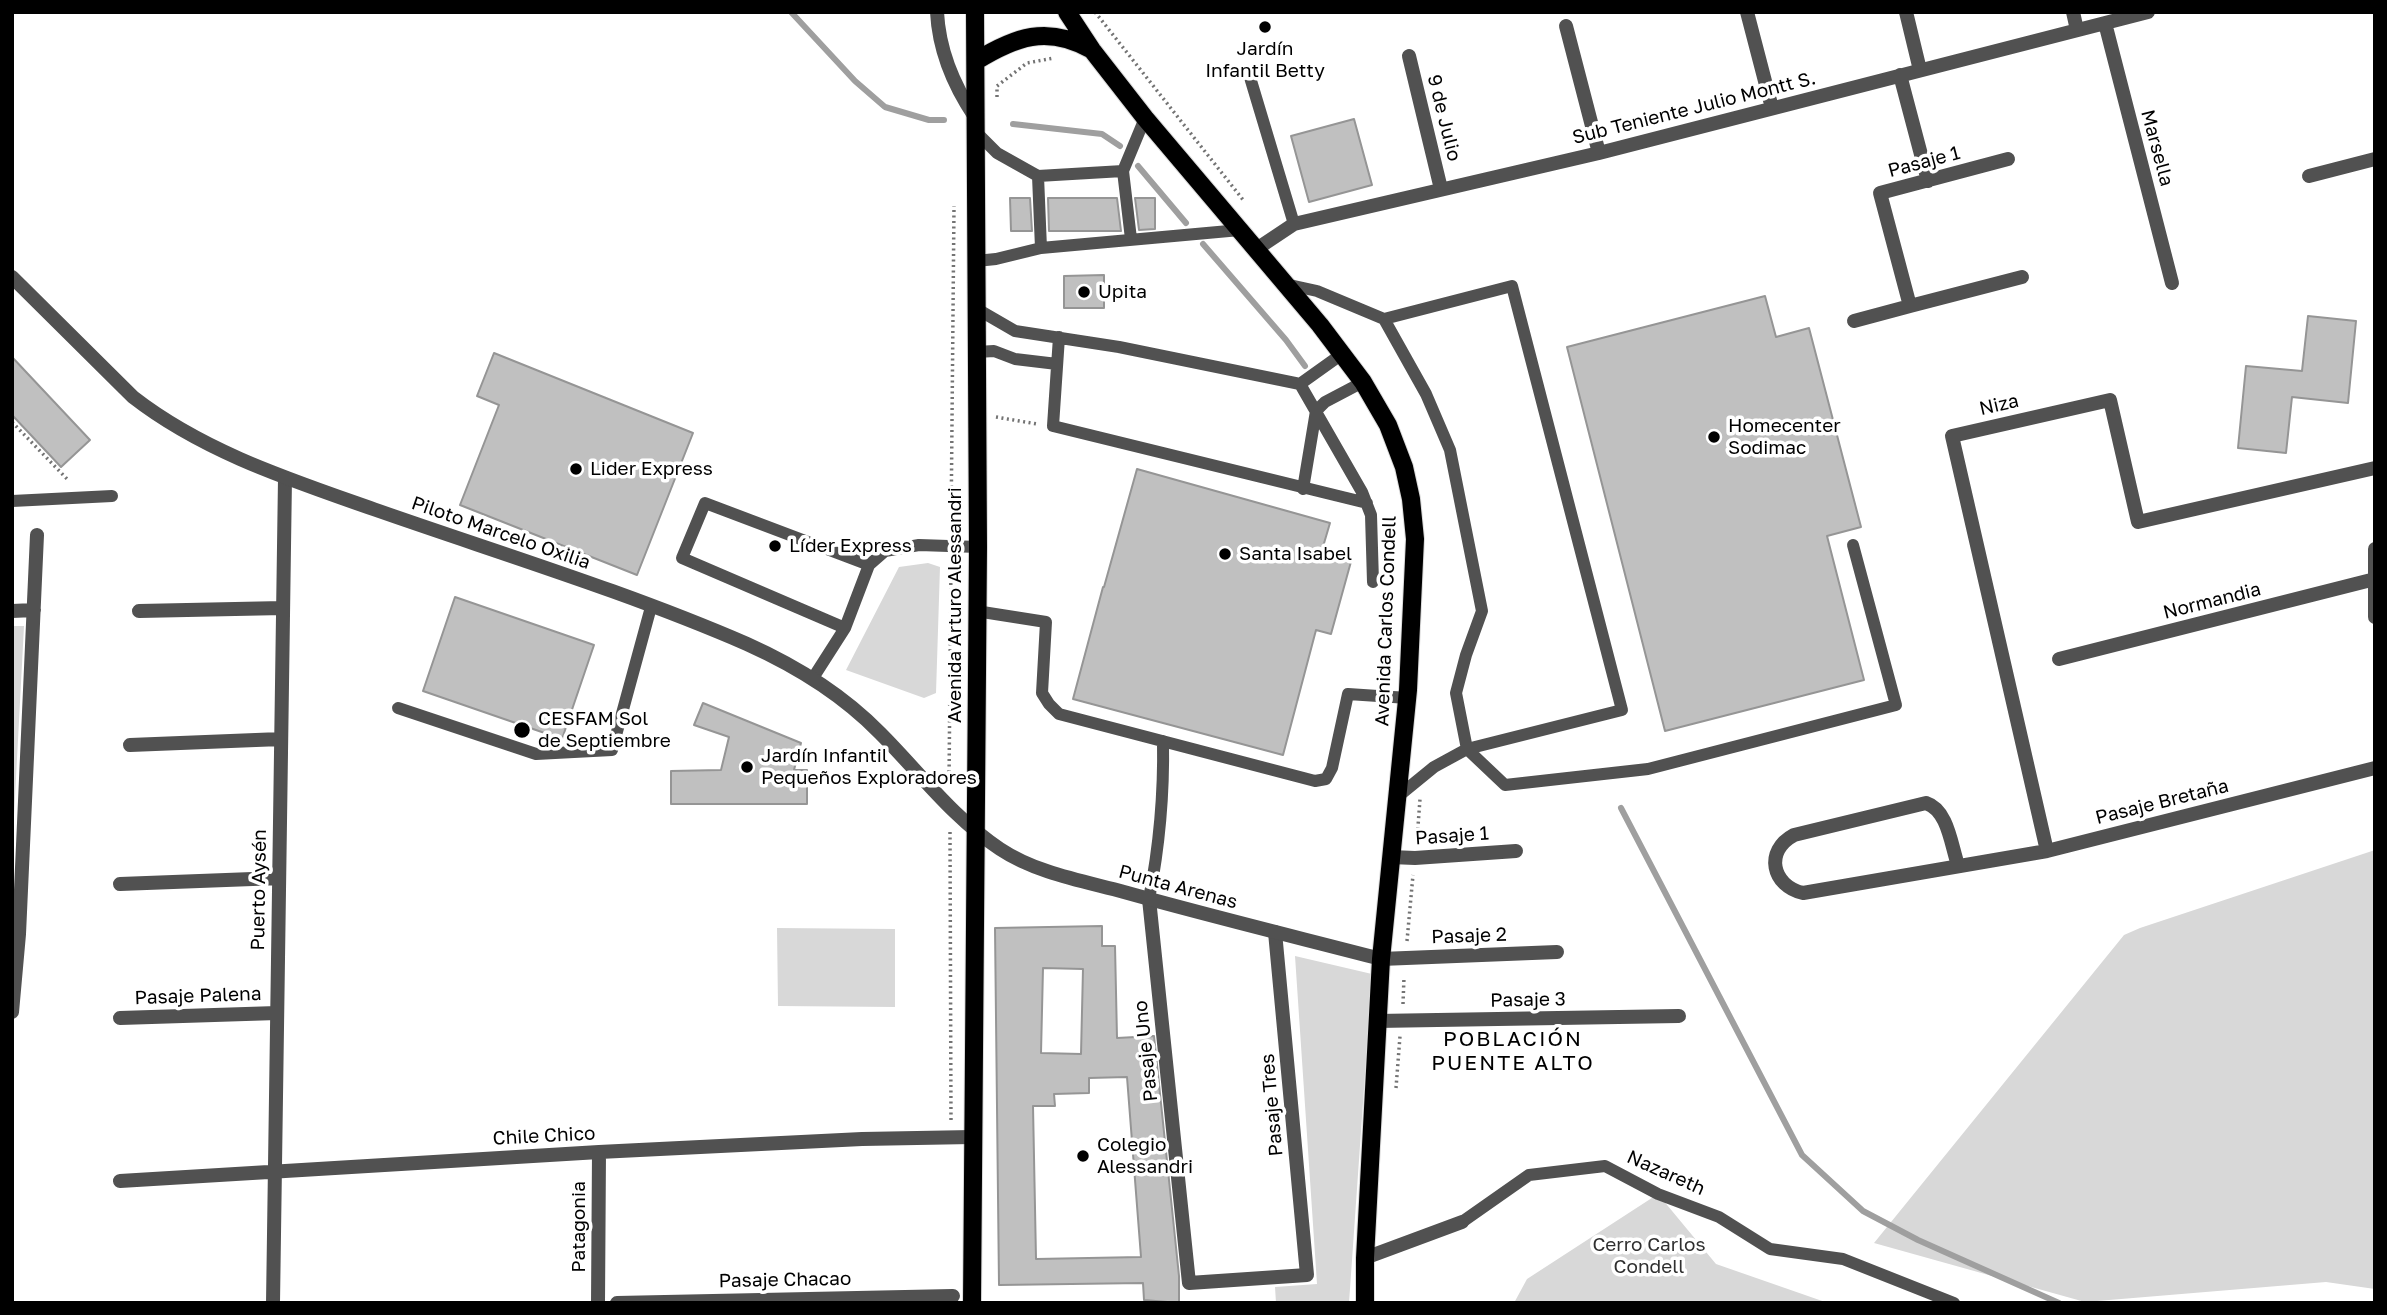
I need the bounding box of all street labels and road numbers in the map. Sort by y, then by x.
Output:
street label: Sub Teniente Julio Montt S. [1570,67,1818,149]
street label: 9 de Julio [1422,72,1466,164]
street label: Marsella [2136,107,2178,189]
street label: Pasaje 1 [1885,141,1963,183]
street label: Niza [1977,389,2021,421]
street label: Avenida Arturo Alessandri [944,487,966,723]
street label: Piloto Marcelo Oxilia [409,492,593,574]
street label: Avenida Carlos Condell [1371,515,1401,727]
street label: Normandia [2161,578,2263,624]
street label: Pasaje Bretaña [2093,774,2231,830]
street label: Pasaje 1 [1414,822,1490,850]
street label: Puerto Aysén [247,829,271,951]
street label: Punta Arenas [1116,860,1240,914]
street label: Pasaje 2 [1431,923,1507,949]
street label: Pasaje Palena [134,982,262,1010]
street label: Pasaje 3 [1490,988,1566,1012]
street label: Pasaje Uno [1129,999,1163,1103]
street label: Pasaje Tres [1256,1053,1288,1157]
street label: Chile Chico [492,1122,596,1150]
street label: Nazareth [1623,1146,1709,1200]
street label: Patagonia [568,1181,590,1273]
street label: Pasaje Chacao [719,1267,851,1293]

